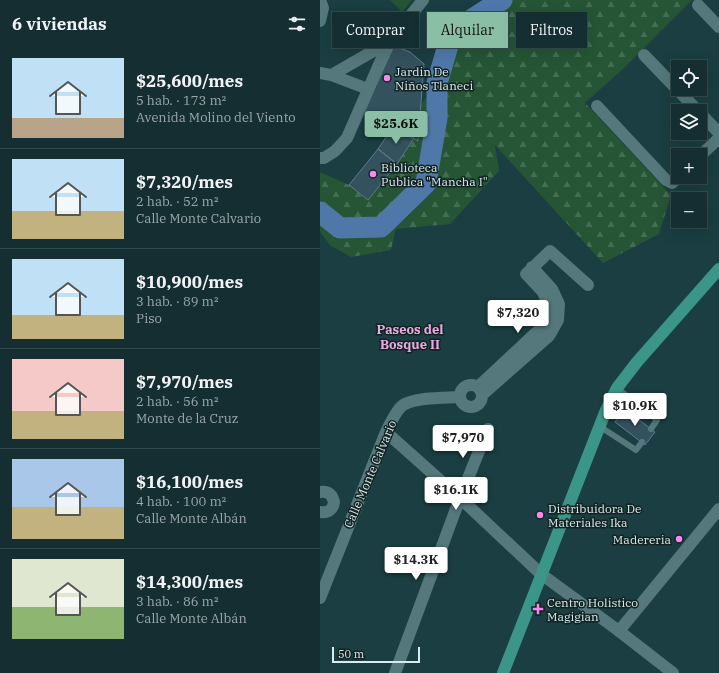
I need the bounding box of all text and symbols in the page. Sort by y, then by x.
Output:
chip: Comprar [332,12,419,48]
chip: Alquilar [427,12,508,48]
chip: Filtros [516,12,587,48]
text: 6 viviendas [12,13,107,35]
icon: filters [286,13,308,35]
map controls [671,60,707,228]
button: locate [671,60,707,96]
place label: Jardin De Niños Tlaneci [395,64,473,93]
text: $25,600/mes [136,70,243,92]
marker: Jardin De Niños Tlaneci [382,73,392,83]
icon: home [44,74,92,122]
text: 5 hab. · 173 m² [136,92,226,109]
button: layers [671,104,707,140]
text: Avenida Molino del Viento [136,109,296,126]
pin: $25.6K [363,111,429,145]
text: $25.6K [374,115,418,132]
button: + [671,148,707,184]
place label: Biblioteca Publica "Mancha I" [381,160,488,189]
marker: Biblioteca Publica "Mancha I" [368,169,378,179]
text: $7,320/mes [136,171,233,193]
icon: home [44,175,92,223]
button: − [671,192,707,228]
text: 2 hab. · 52 m² [136,193,219,210]
text: Calle Monte Calvario [136,210,261,227]
text: $10,900/mes [136,271,243,293]
icon: home [44,275,92,323]
text: 3 hab. · 89 m² [136,293,219,310]
pin: $7,320 [485,300,551,334]
text: $7,320 [497,304,539,321]
text: Piso [136,310,162,327]
district label: Paseos del Bosque II [376,321,444,353]
text: $7,970/mes [136,371,233,393]
icon: home [44,375,92,423]
text: 2 hab. · 56 m² [136,393,219,410]
pin: $10.9K [602,393,668,427]
text: $10.9K [613,397,657,414]
text: Monte de la Cruz [136,410,238,427]
street label: Calle Monte Calvario [341,418,400,530]
pin: $7,970 [430,425,496,459]
text: $7,970 [442,429,484,446]
text: $16,100/mes [136,471,243,493]
icon: home [44,475,92,523]
pin: $16.1K [423,477,489,511]
text: $16.1K [434,481,478,498]
text: 4 hab. · 100 m² [136,493,226,510]
place label: Distribuidora De Materiales Ika [548,501,641,530]
text: Calle Monte Albán [136,510,247,527]
marker: Distribuidora De Materiales Ika [535,510,545,520]
place label: Madereria [613,532,671,547]
marker: Madereria [674,534,684,544]
pin: $14.3K [383,547,449,581]
text: $14.3K [394,551,438,568]
text: $14,300/mes [136,571,243,593]
icon: home [44,575,92,623]
text: 3 hab. · 86 m² [136,593,219,610]
place label: Centro Holistico Magigian [547,595,638,624]
marker: Centro Holistico Magigian [532,603,544,615]
text: Calle Monte Albán [136,610,247,627]
scale bar [332,645,420,664]
text: 50 m [338,647,364,661]

